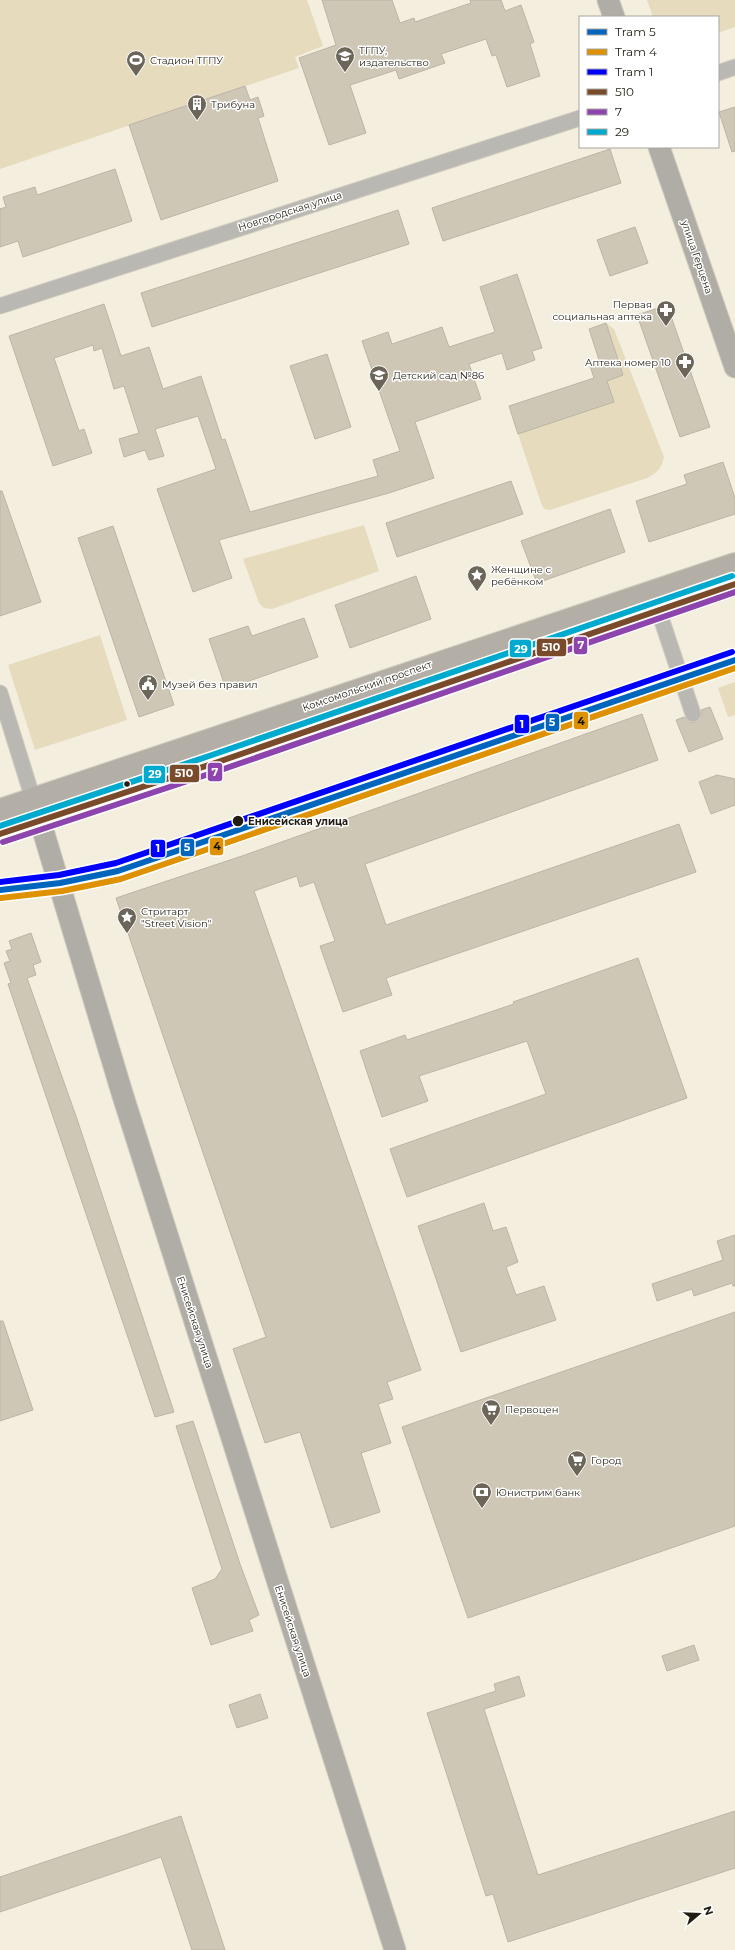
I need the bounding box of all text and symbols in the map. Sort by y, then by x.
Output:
legend [579,16,719,148]
text: Tram 5 [615,24,656,39]
place label: ТГПУ, издательство [359,44,429,69]
text: Tram 4 [615,44,657,59]
school or university icon: ТГПУ, издательство [334,45,356,73]
sports icon: Стадион ТГПУ [125,49,147,77]
place label: Стадион ТГПУ [150,54,223,67]
text: Tram 1 [615,64,653,79]
text: 510 [615,84,634,99]
building icon: Трибуна [186,93,208,121]
place label: Трибуна [211,98,255,111]
text: 7 [615,104,622,119]
text: 29 [615,124,629,139]
street label: Новгородская улица [236,188,344,234]
street label: улица Герцена [678,218,716,296]
place label: Первая социальная аптека [553,298,652,323]
pharmacy icon: Первая социальная аптека [655,299,677,327]
pharmacy icon: Аптека номер 10 [674,351,696,379]
place label: Аптека номер 10 [585,356,671,369]
school or university icon: Детский сад №86 [368,364,390,392]
place label: Детский сад №86 [393,369,484,382]
place label: Женщине с ребёнком [491,563,551,588]
place icon: Женщине с ребёнком [466,564,488,592]
line badge: 7 [573,636,588,655]
line badge: 510 [536,638,567,657]
text: 7 [578,638,585,652]
line badge: 29 [509,639,532,658]
text: 510 [542,640,561,654]
text: 29 [514,642,528,656]
street label: Комсомольский проспект [301,658,434,714]
public building icon: Музей без правил [137,673,159,701]
place label: Музей без правил [162,678,258,691]
line badge: 4 [573,711,589,730]
line badge: 5 [545,713,560,732]
line badge: 1 [514,714,530,734]
text: 4 [577,714,585,728]
text: 5 [549,715,556,729]
text: 1 [520,717,524,731]
line badge: 7 [207,762,223,782]
line badge: 510 [169,764,200,783]
line badge: 29 [143,765,166,784]
text: 7 [212,765,219,779]
text: 510 [175,766,194,780]
text: 29 [148,767,162,781]
unlabelled marker [122,779,132,789]
marker: Енисейская улица [231,814,245,828]
place label: Енисейская улица [248,815,348,828]
line badge: 4 [209,837,224,856]
line badge: 5 [180,838,195,857]
line badge: 1 [150,839,166,858]
text: 4 [213,839,221,853]
text: 5 [184,840,191,854]
text: 1 [156,841,160,855]
place label: Стритарт "Street Vision" [141,905,212,930]
place icon: Стритарт "Street Vision" [116,906,138,934]
street label: Енисейская улица [174,1274,216,1370]
supermarket icon: Первоцен [480,1398,502,1426]
place label: Первоцен [505,1403,559,1416]
supermarket icon: Город [566,1449,588,1477]
place label: Город [591,1454,622,1467]
bank icon: Юнистрим банк [471,1481,493,1509]
place label: Юнистрим банк [496,1486,580,1499]
street label: Енисейская улица [272,1583,314,1679]
north arrow [679,1894,719,1934]
text: N [700,1904,717,1917]

